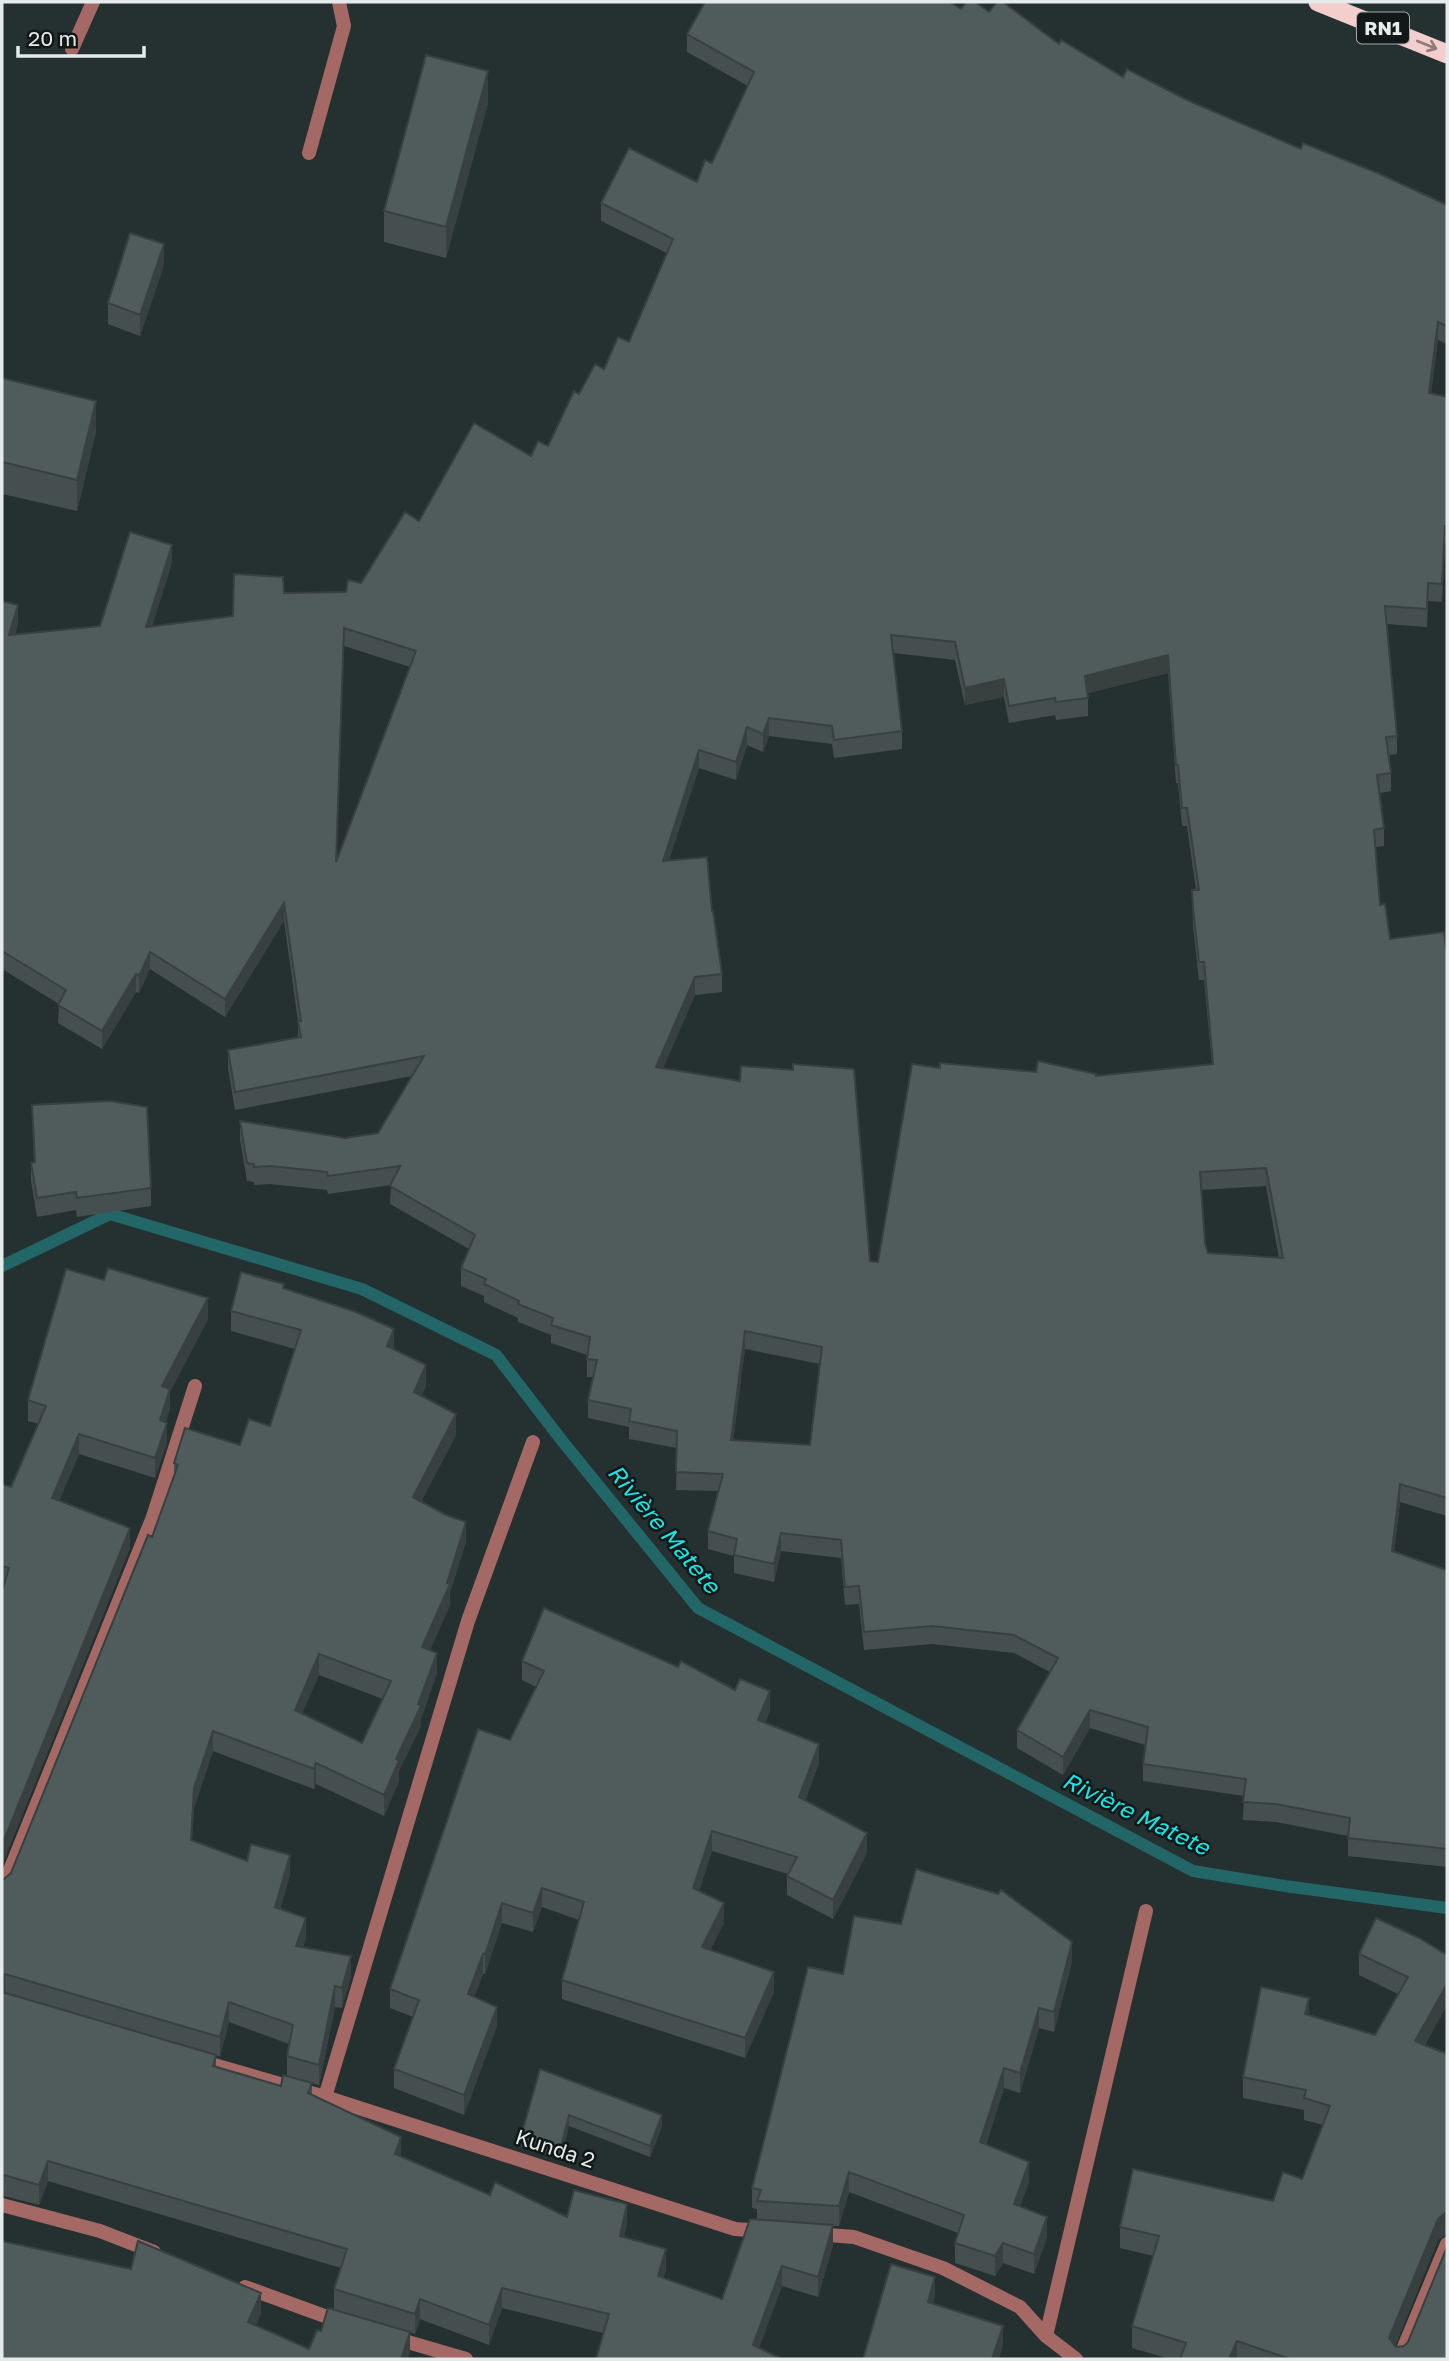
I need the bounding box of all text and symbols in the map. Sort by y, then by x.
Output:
road number: RN1 [1357,12,1409,44]
scale bar [18,14,144,58]
text: 20 m [28,25,77,51]
one-way arrow [1415,40,1437,53]
water label: Rivière Matete [603,1458,728,1600]
water label: Rivière Matete [1059,1766,1216,1861]
street label: Kunda 2 [512,2123,598,2173]

